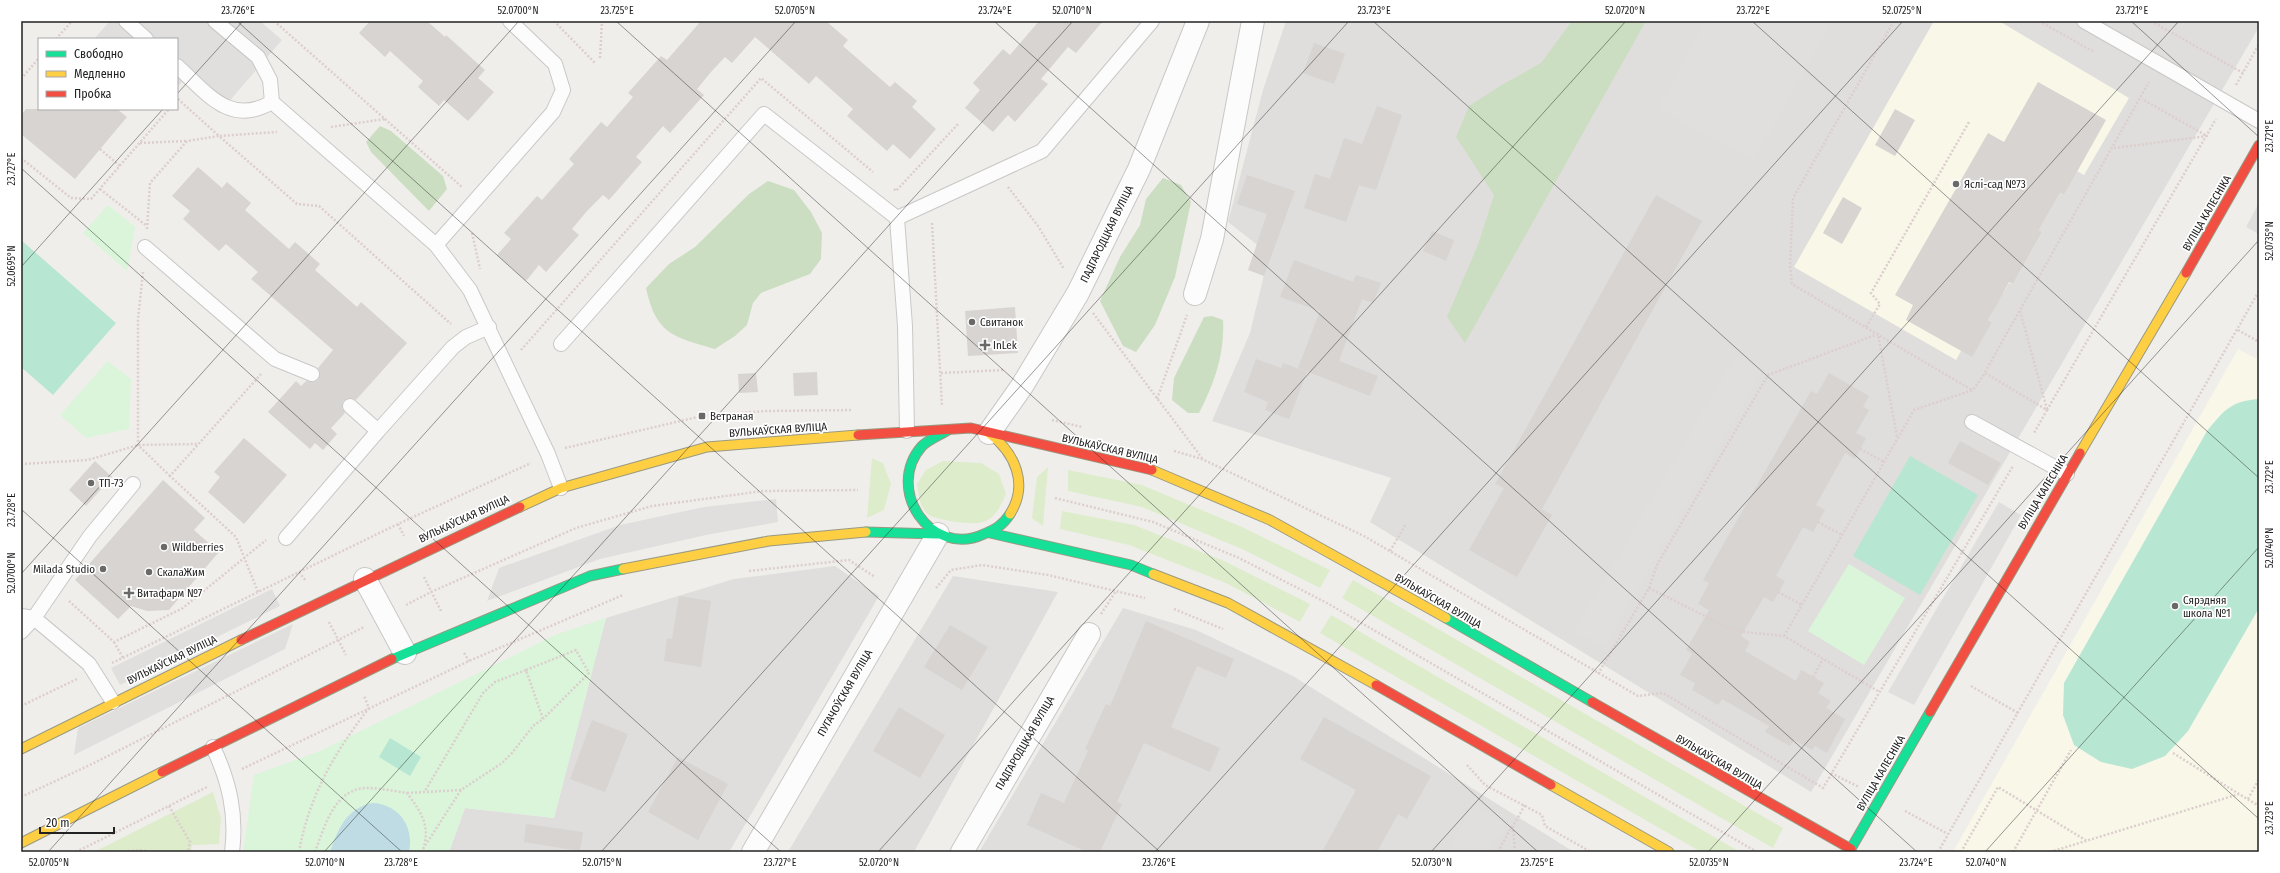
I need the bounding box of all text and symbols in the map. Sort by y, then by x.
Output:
text: 23.726°E [221,5,255,17]
text: 52.0700°N [497,5,539,17]
text: 23.725°E [600,5,634,17]
text: 52.0705°N [775,5,815,17]
text: 23.724°E [978,5,1012,17]
text: 52.0710°N [1052,5,1092,17]
text: 23.723°E [1357,5,1391,17]
text: 52.0720°N [1605,5,1645,17]
text: 23.722°E [1736,5,1770,17]
text: 52.0725°N [1882,5,1922,17]
text: 23.721°E [2116,5,2149,17]
legend [38,38,178,110]
text: Свободно [74,47,123,61]
text: Медленно [74,67,126,81]
text: Пробка [74,87,112,101]
text: 23.721°E [2264,119,2276,152]
text: 23.727°E [6,152,18,185]
street label: ВУЛІЦА КАЛЕСНІКА [2180,173,2234,253]
place label: Яслі-сад №73 [1964,178,2026,191]
marker: Яслі-сад №73 [1951,179,1961,189]
street label: ПАДГАРОДЦКАЯ ВУЛІЦА [1078,183,1136,285]
text: 52.0735°N [2264,221,2276,261]
text: 52.0695°N [6,245,18,287]
place label: Свитанок [980,316,1024,329]
marker: Свитанок [967,317,977,327]
place label: InLek [993,339,1018,352]
marker: InLek [980,340,990,350]
place label: Ветраная [710,410,754,423]
marker: Ветраная [697,411,707,421]
street label: ВУЛЬКАЎСКАЯ ВУЛІЦА [728,419,828,440]
street label: ВУЛЬКАЎСКАЯ ВУЛІЦА [1061,431,1160,466]
street label: ВУЛІЦА КАЛЕСНІКА [2015,452,2071,532]
text: 23.722°E [2264,460,2276,494]
place label: ТП-73 [99,477,124,490]
marker: ТП-73 [86,478,96,488]
street label: ВУЛЬКАЎСКАЯ ВУЛІЦА [416,491,512,546]
text: 23.728°E [6,493,18,527]
text: 52.0740°N [2264,528,2276,568]
place label: Wildberries [172,541,224,554]
marker: Wildberries [159,542,169,552]
text: 52.0700°N [6,552,18,594]
place label: Milada Studio [33,563,95,576]
marker: Milada Studio [98,564,108,574]
place label: СкалаЖим [157,566,205,579]
marker: СкалаЖим [144,567,154,577]
street label: ВУЛЬКАЎСКАЯ ВУЛІЦА [1392,570,1485,631]
place label: Витафарм №7 [137,587,203,600]
marker: Витафарм №7 [124,588,134,598]
place label: Сярэдняя школа №1 [2183,594,2231,620]
marker: Сярэдняя школа №1 [2170,601,2180,611]
street label: ВУЛЬКАЎСКАЯ ВУЛІЦА [125,632,219,687]
street label: ПУГАЧОЎСКАЯ ВУЛІЦА [814,647,875,739]
street label: ПАДГАРОДЦКАЯ ВУЛІЦА [993,693,1057,792]
street label: ВУЛЬКАЎСКАЯ ВУЛІЦА [1673,731,1766,792]
street label: ВУЛІЦА КАЛЕСНІКА [1854,733,1908,813]
text: 23.723°E [2264,801,2276,835]
scale bar [40,809,114,835]
text: 20 m [46,816,70,830]
text: 52.0705°N [29,857,69,869]
text: 52.0710°N [305,857,345,869]
text: 23.728°E [384,857,418,869]
text: 52.0715°N [583,857,622,869]
text: 23.727°E [764,857,797,869]
text: 52.0720°N [859,857,899,869]
text: 23.726°E [1142,857,1176,869]
text: 52.0730°N [1412,857,1452,869]
text: 23.725°E [1520,857,1554,869]
text: 52.0735°N [1689,857,1729,869]
text: 23.724°E [1899,857,1933,869]
text: 52.0740°N [1966,857,2006,869]

